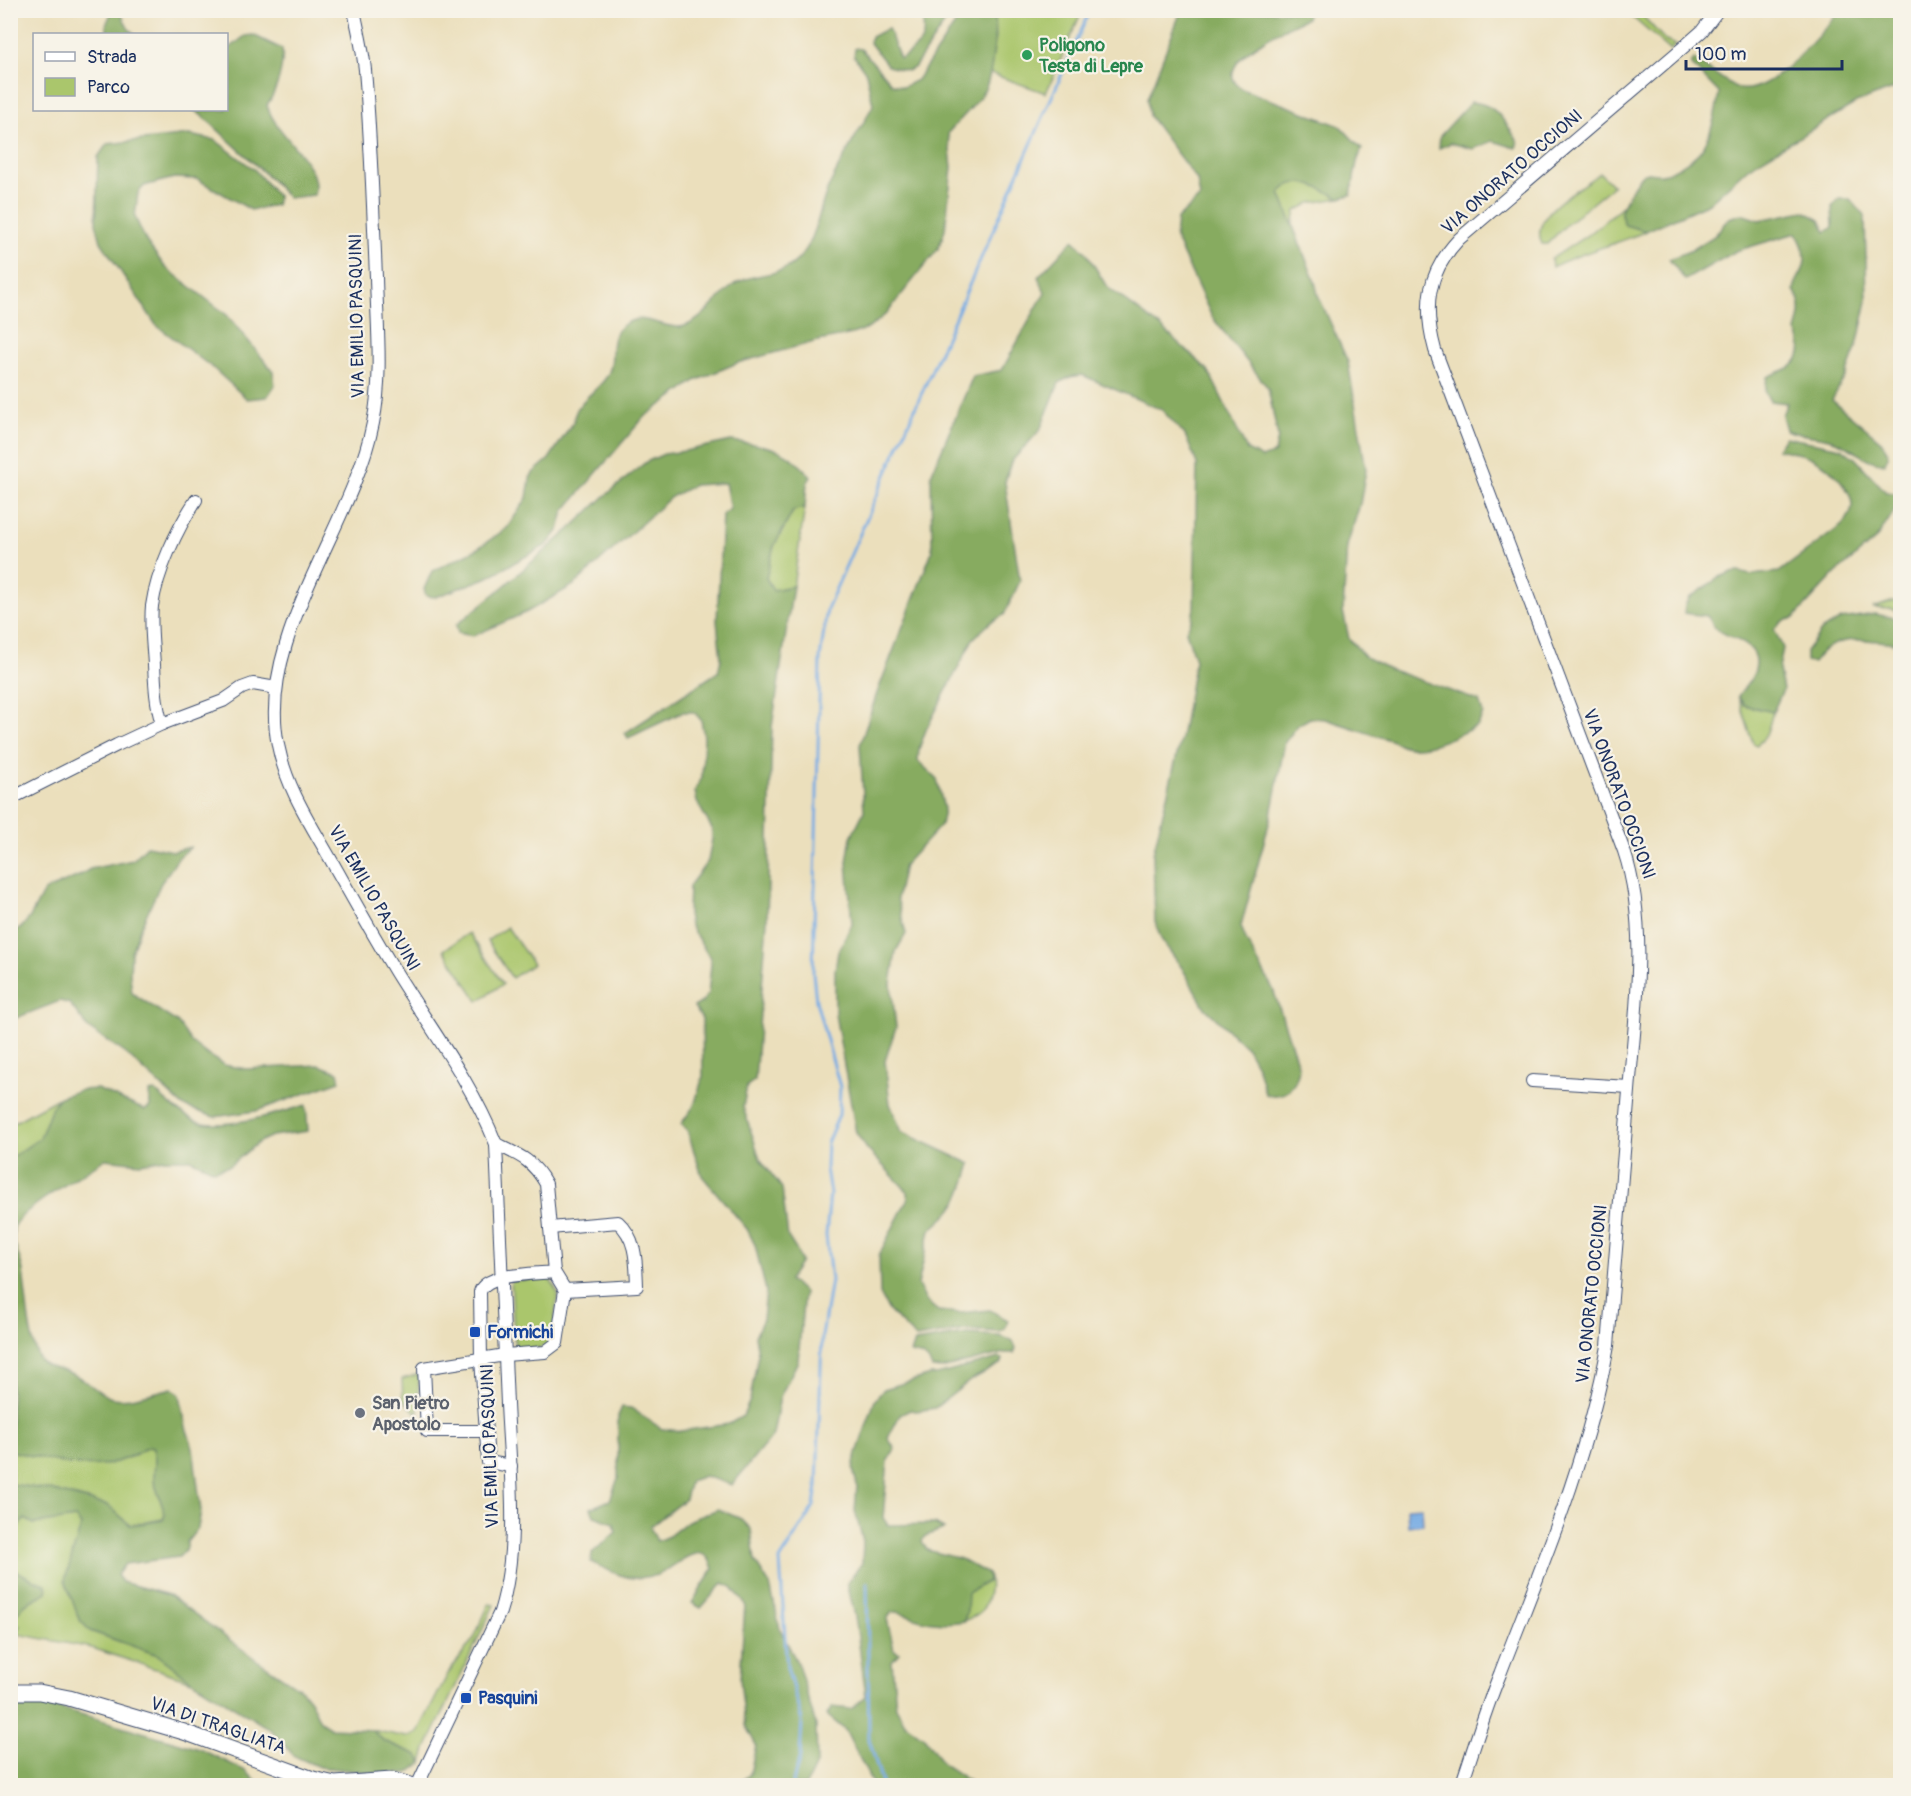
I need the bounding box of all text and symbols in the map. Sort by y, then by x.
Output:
legend [33,33,228,111]
scale bar [1686,33,1842,71]
place label: Poligono Testa di Lepre [1038,34,1144,78]
text: 100 m [1695,43,1747,66]
text: Strada [87,46,137,69]
marker: Poligono Testa di Lepre [1020,48,1034,62]
text: Parco [87,76,130,99]
street label: VIA ONORATO OCCIONI [1437,104,1587,240]
street label: VIA EMILIO PASQUINI [344,233,370,399]
street label: VIA ONORATO OCCIONI [1577,706,1661,882]
street label: VIA EMILIO PASQUINI [323,821,425,975]
street label: VIA ONORATO OCCIONI [1571,1203,1613,1385]
place label: Formichi [487,1321,553,1344]
marker: Formichi [468,1325,482,1339]
street label: VIA EMILIO PASQUINI [476,1363,504,1529]
place label: San Pietro Apostolo [372,1392,450,1436]
marker: San Pietro Apostolo [353,1406,367,1420]
place label: Pasquini [478,1687,538,1710]
marker: Pasquini [459,1691,473,1705]
street label: VIA DI TRAGLIATA [147,1692,289,1760]

